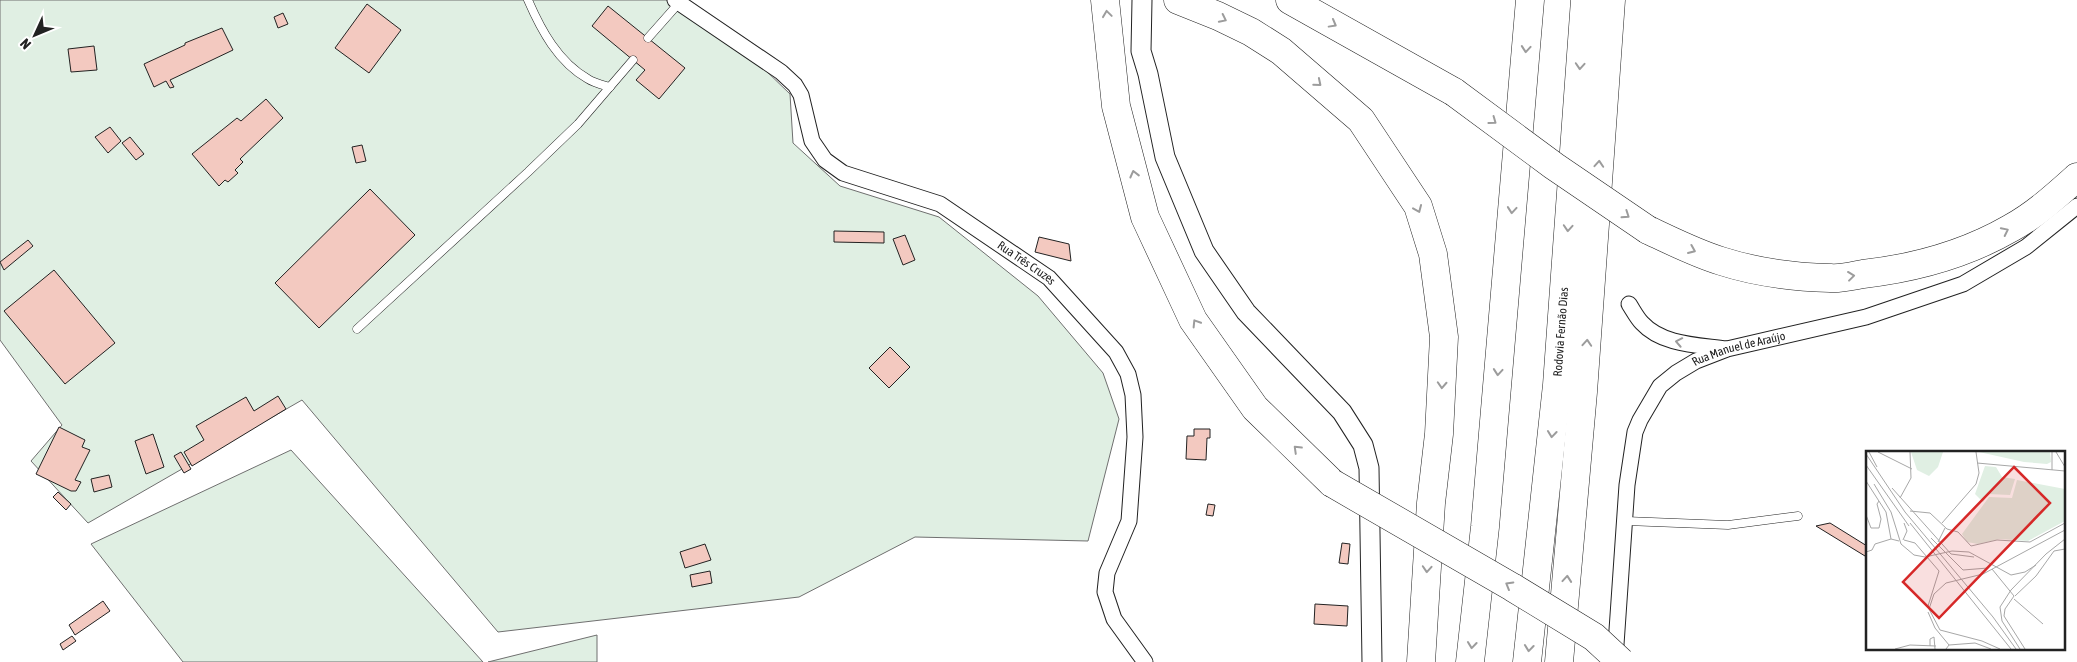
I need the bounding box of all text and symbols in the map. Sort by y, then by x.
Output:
one-way arrow [1103,9,1113,18]
north arrow [10,10,60,60]
one-way arrow [1218,12,1227,23]
one-way arrow [1327,18,1336,28]
text: N [17,36,34,53]
one-way arrow [1520,45,1531,53]
one-way arrow [1575,62,1586,70]
one-way arrow [1312,77,1321,86]
one-way arrow [1487,115,1496,123]
one-way arrow [1594,159,1605,167]
one-way arrow [1129,170,1139,178]
one-way arrow [1411,204,1422,213]
one-way arrow [1507,207,1518,215]
one-way arrow [1620,208,1629,218]
one-way arrow [1563,224,1574,232]
one-way arrow [2000,227,2009,237]
street label: Rua Três Cruzes [995,238,1059,288]
one-way arrow [1687,244,1696,255]
one-way arrow [1847,271,1855,282]
street label: Rodovia Fernão Dias [1551,287,1571,377]
one-way arrow [1192,319,1202,328]
street label: Rua Manuel de Araújo [1689,329,1787,369]
one-way arrow [1675,337,1683,347]
one-way arrow [1581,339,1592,347]
one-way arrow [1493,369,1504,377]
one-way arrow [1436,382,1447,390]
one-way arrow [1547,430,1558,438]
one-way arrow [1294,446,1303,455]
inset map [1866,451,2064,650]
one-way arrow [1421,565,1432,573]
one-way arrow [1561,574,1572,582]
one-way arrow [1506,582,1515,592]
one-way arrow [1467,642,1478,650]
one-way arrow [1524,644,1535,652]

